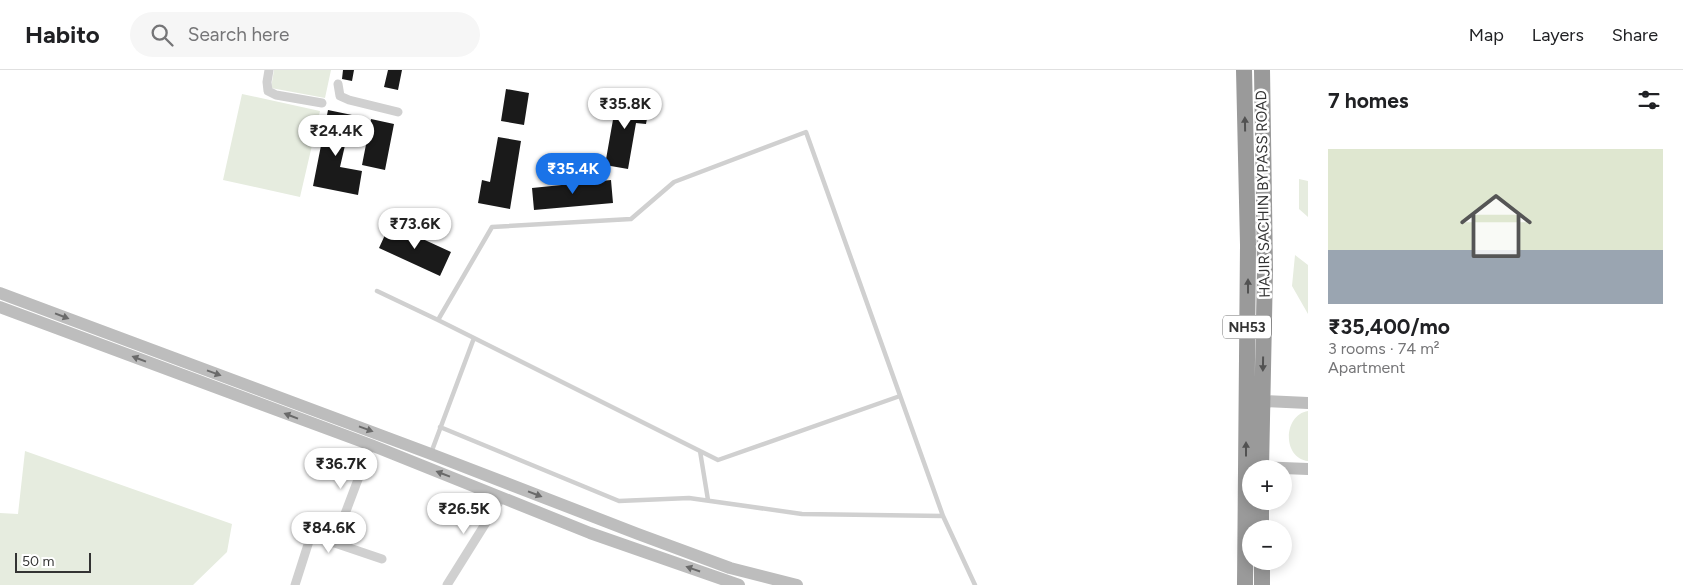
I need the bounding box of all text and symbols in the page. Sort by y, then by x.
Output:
search box [130,12,480,57]
text: Habito [25,20,100,49]
icon: search [148,21,176,49]
text: Search here [188,23,289,46]
text: Map [1469,24,1504,46]
text: Layers [1532,24,1584,46]
text: Share [1612,24,1658,46]
icon: filters [1635,86,1663,114]
pin: ₹35.8K [584,88,666,130]
text: 7 homes [1328,88,1409,113]
street label: HAJIR SACHIN BYPASS ROAD [1252,90,1274,298]
text: ₹35.8K [599,94,651,113]
pin: ₹24.4K [295,114,377,157]
one-way arrow [1241,116,1249,132]
text: ₹24.4K [309,121,363,140]
pin: ₹35.4K [532,152,614,195]
text: ₹35.4K [547,159,599,178]
icon: home [1451,181,1541,271]
pin: ₹73.6K [374,208,456,250]
text: ₹73.6K [389,214,441,233]
one-way arrow [1244,278,1252,294]
one-way arrow [55,312,70,320]
text: ₹35,400/mo [1328,314,1450,339]
road number: NH53 [1223,316,1271,338]
text: 3 rooms · 74 m² [1328,339,1440,358]
one-way arrow [131,355,146,363]
one-way arrow [1259,356,1267,372]
text: Apartment [1328,358,1405,377]
one-way arrow [207,369,222,377]
one-way arrow [283,412,298,420]
one-way arrow [359,426,374,434]
one-way arrow [1242,441,1250,457]
pin: ₹36.7K [300,448,382,490]
text: ₹36.7K [315,454,367,473]
map controls [1242,460,1292,570]
button: + [1242,460,1292,510]
one-way arrow [435,470,450,478]
one-way arrow [527,491,542,498]
pin: ₹26.5K [423,492,505,535]
text: ₹26.5K [438,499,490,518]
pin: ₹84.6K [288,512,370,554]
text: ₹84.6K [302,518,356,537]
button: − [1242,520,1292,570]
scale bar [15,550,91,573]
text: 50 m [22,553,54,570]
one-way arrow [685,565,700,573]

